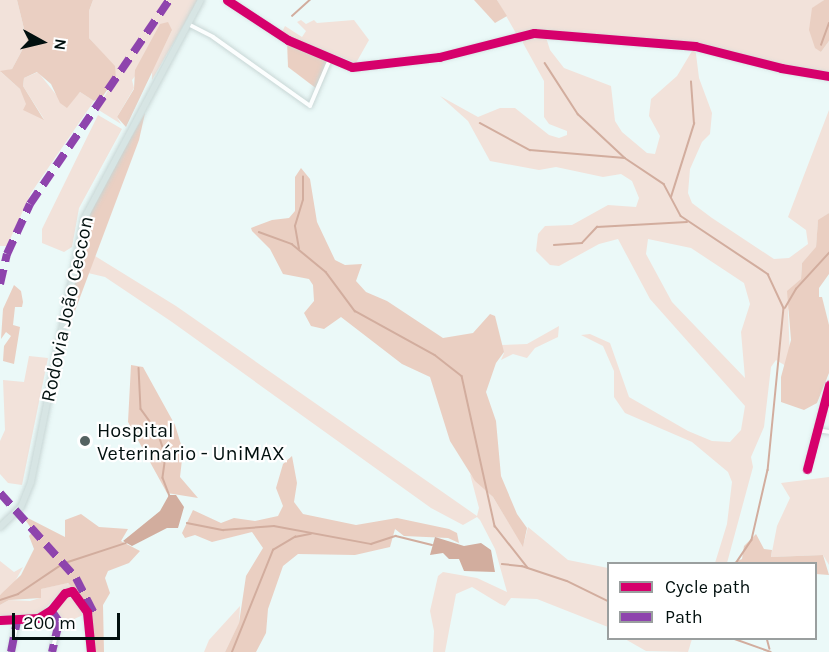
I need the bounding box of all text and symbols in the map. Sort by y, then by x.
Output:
north arrow [12,12,72,72]
text: N [50,38,71,52]
street label: Rodovia João Ceccon [36,214,98,404]
place label: Hospital Veterinário - UniMAX [97,418,285,465]
marker: Hospital Veterinário - UniMAX [78,434,92,448]
legend [607,562,817,640]
text: Cycle path [665,576,750,598]
scale bar [15,601,123,639]
text: Path [665,606,703,628]
text: 200 m [23,612,76,634]

